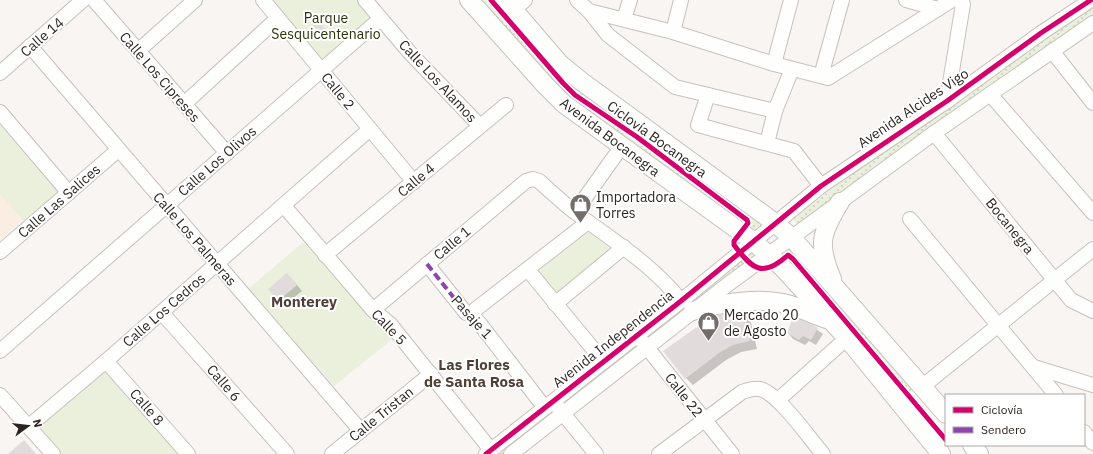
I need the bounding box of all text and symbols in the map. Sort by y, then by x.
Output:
park label: Parque Sesquicentenario [271,9,381,43]
street label: Calle 14 [17,13,67,61]
street label: Calle Los Cipreses [116,28,204,126]
street label: Calle Los Alamos [395,36,481,126]
street label: Avenida Alcides Vigo [854,64,972,152]
street label: Calle 2 [317,69,359,113]
street label: Avenida Bocanegra [556,94,664,181]
street label: Ciclovía Bocanegra [604,97,711,182]
street label: Calle Los Olivos [174,122,260,200]
street label: Calle 4 [394,159,438,201]
street label: Calle Las Salices [14,160,104,242]
street label: Calle Los Palmeras [149,188,241,290]
place label: Importadora Torres [596,188,676,222]
shop icon: Importadora Torres [567,192,593,225]
street label: Bocanegra [982,194,1038,258]
street label: Calle 1 [430,222,474,264]
street label: Calle Los Cedros [119,269,209,351]
street label: Avenida Independencia [549,286,677,392]
street label: Pasaje 1 [448,291,496,343]
district label: Monterey [271,292,337,311]
street label: Calle 5 [368,305,410,349]
place label: Mercado 20 de Agosto [724,306,799,340]
shop icon: Mercado 20 de Agosto [695,310,721,343]
district label: Las Flores de Santa Rosa [424,355,525,391]
street label: Calle 6 [203,361,245,405]
street label: Calle 22 [661,369,707,421]
street label: Calle Tristan [345,383,417,445]
street label: Calle 8 [126,385,168,429]
legend [945,394,1085,446]
text: Ciclovía [981,402,1023,417]
north arrow [8,406,48,446]
text: N [30,418,45,429]
text: Sendero [981,422,1026,437]

